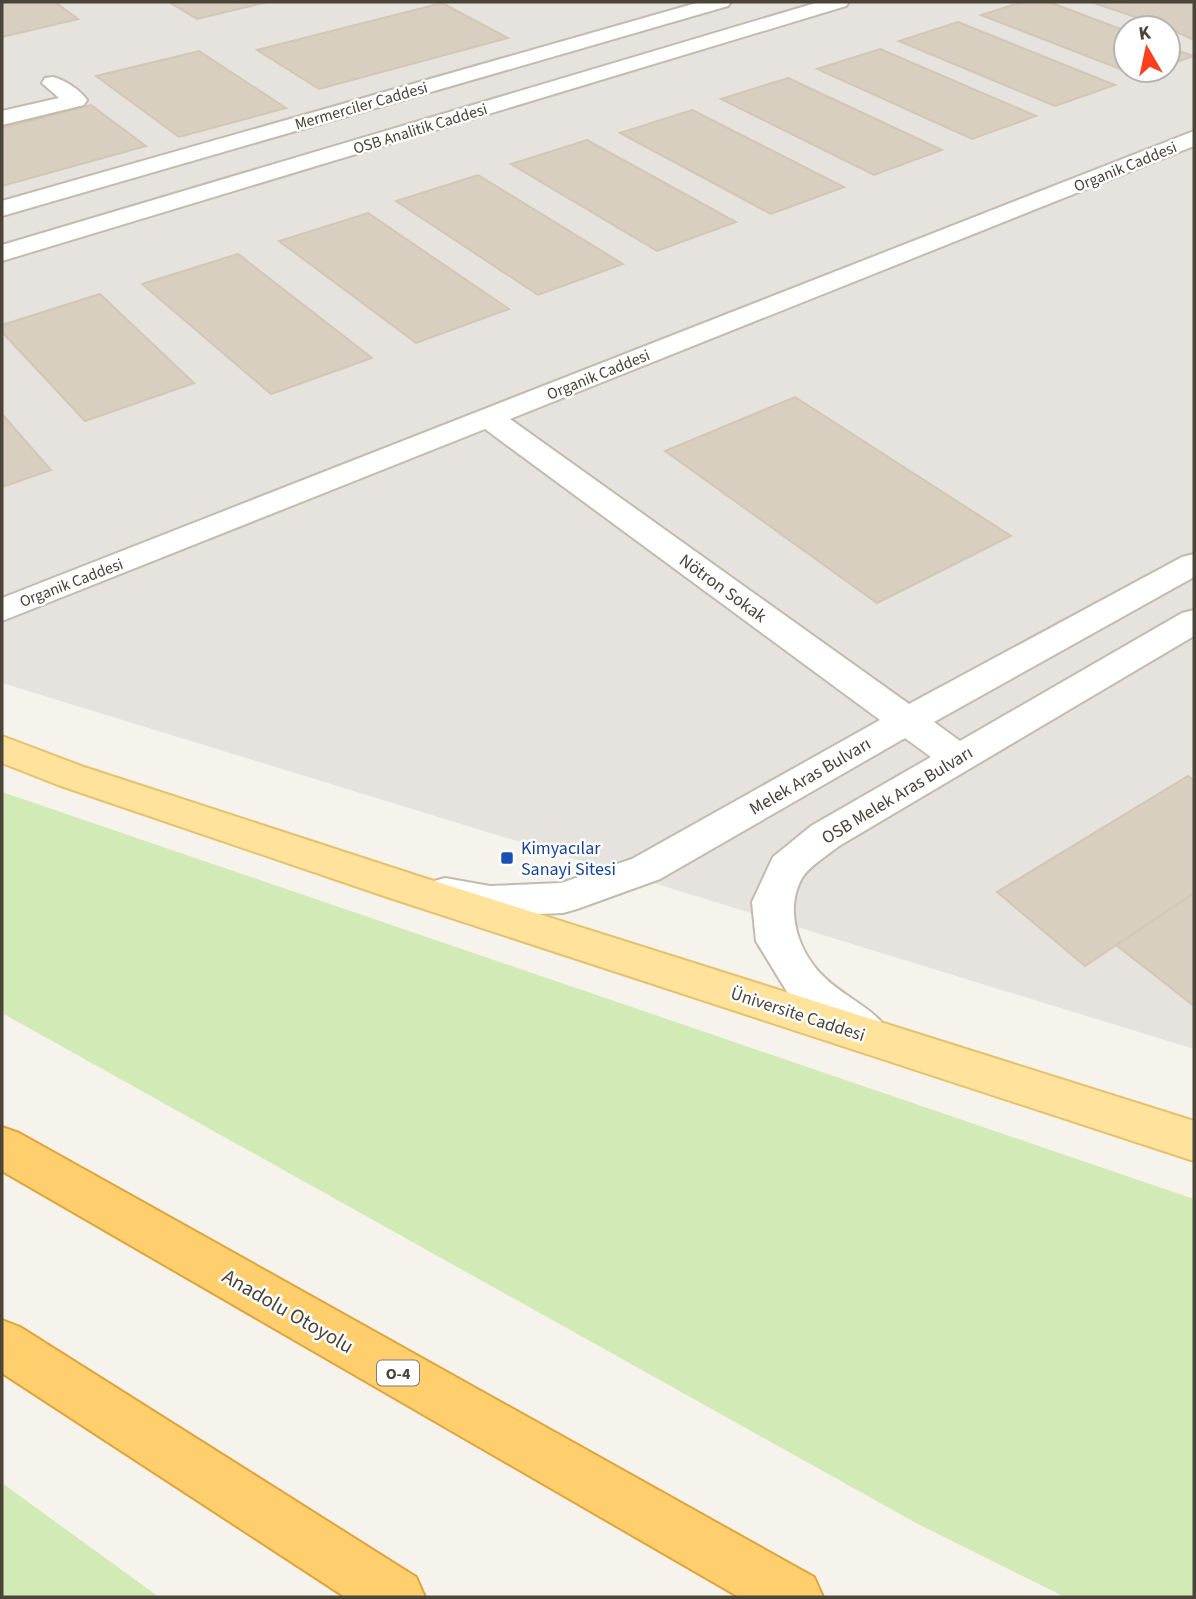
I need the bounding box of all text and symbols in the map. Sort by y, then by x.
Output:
north arrow [1112,14,1182,84]
text: K [1137,19,1153,48]
street label: Mermerciler Caddesi [292,76,430,135]
street label: OSB Analitik Caddesi [350,98,490,160]
street label: Organik Caddesi [1071,136,1180,198]
street label: Organik Caddesi [544,344,653,406]
street label: Nötron Sokak [674,548,772,629]
street label: Organik Caddesi [16,553,126,613]
street label: Melek Aras Bulvarı [745,731,876,821]
street label: OSB Melek Aras Bulvarı [817,740,978,851]
place label: Kimyacılar Sanayi Sitesi [521,836,616,882]
marker: Kimyacılar Sanayi Sitesi [499,850,515,866]
street label: Üniversite Caddesi [727,981,868,1048]
street label: Anadolu Otoyolu [217,1261,359,1361]
road number: O-4 [377,1360,419,1386]

